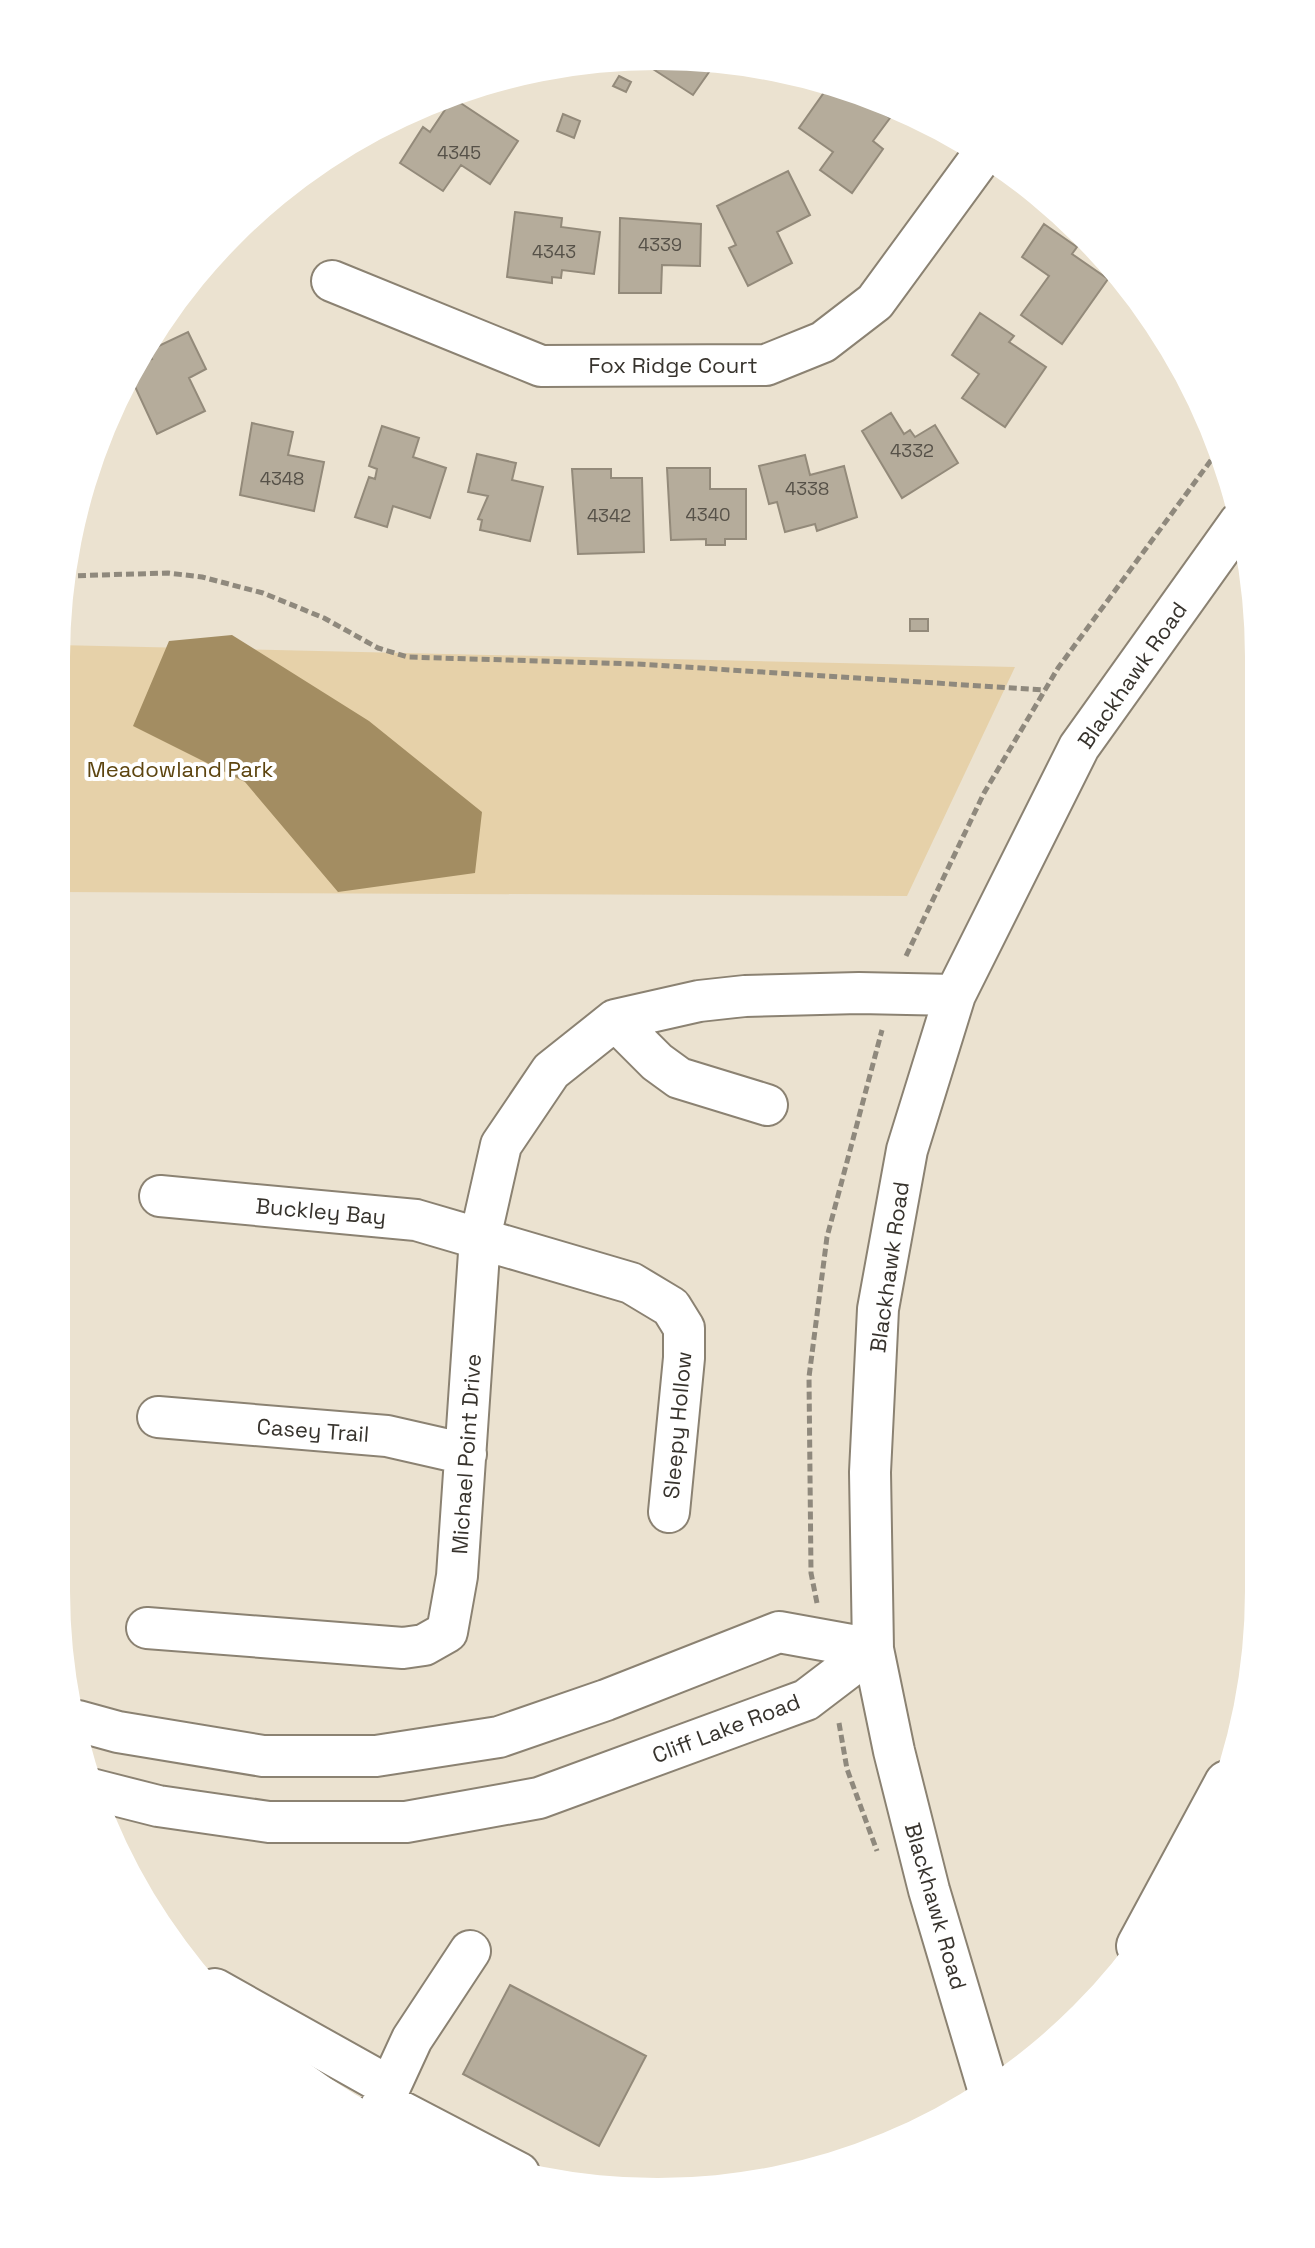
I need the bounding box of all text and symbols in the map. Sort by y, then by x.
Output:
house number: 4345 [437,141,481,164]
house number: 4339 [638,233,682,256]
house number: 4343 [532,240,576,263]
street label: Fox Ridge Court [588,351,758,379]
house number: 4332 [890,439,934,462]
house number: 4348 [260,467,304,490]
house number: 4338 [785,477,829,500]
house number: 4340 [686,503,730,526]
house number: 4342 [587,504,631,527]
street label: Blackhawk Road [1071,596,1193,754]
park label: Meadowland Park [87,755,273,783]
street label: Blackhawk Road [863,1180,915,1354]
street label: Buckley Bay [255,1191,387,1231]
street label: Sleepy Hollow [657,1350,697,1500]
street label: Michael Point Drive [445,1353,487,1555]
street label: Casey Trail [256,1412,370,1448]
street label: Cliff Lake Road [648,1687,804,1769]
street label: Blackhawk Road [899,1819,973,1993]

